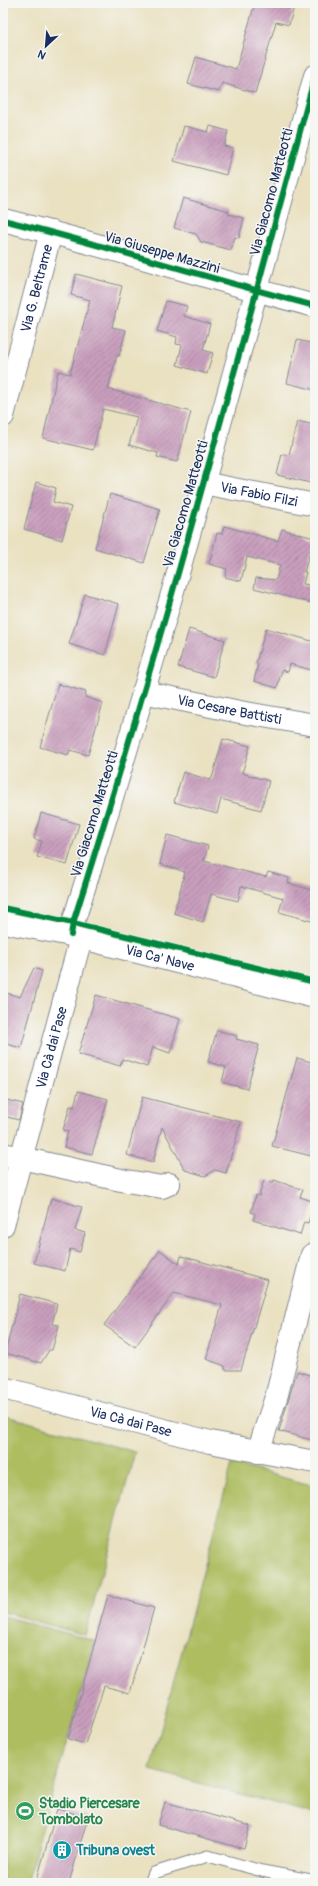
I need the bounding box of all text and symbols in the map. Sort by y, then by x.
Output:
north arrow [26,26,66,66]
text: N [35,47,48,62]
street label: Via Giacomo Matteotti [246,126,297,258]
street label: Via Giuseppe Mazzini [102,228,222,277]
street label: Via G. Beltrame [17,242,56,334]
street label: Via Giacomo Matteotti [159,438,212,570]
street label: Via Fabio Filzi [219,479,300,510]
street label: Via Cesare Battisti [176,691,283,728]
street label: Via Giacomo Matteotti [67,748,122,880]
street label: Via Ca' Nave [123,941,196,975]
street label: Via Cà dai Pase [32,1005,71,1090]
street label: Via Cà dai Pase [88,1403,174,1441]
place label: Stadio Piercesare Tombolato [38,1795,141,1828]
sports icon: Stadio Piercesare Tombolato [14,1800,36,1822]
building icon: Tribuna ovest [51,1839,73,1861]
place label: Tribuna ovest [75,1842,155,1859]

